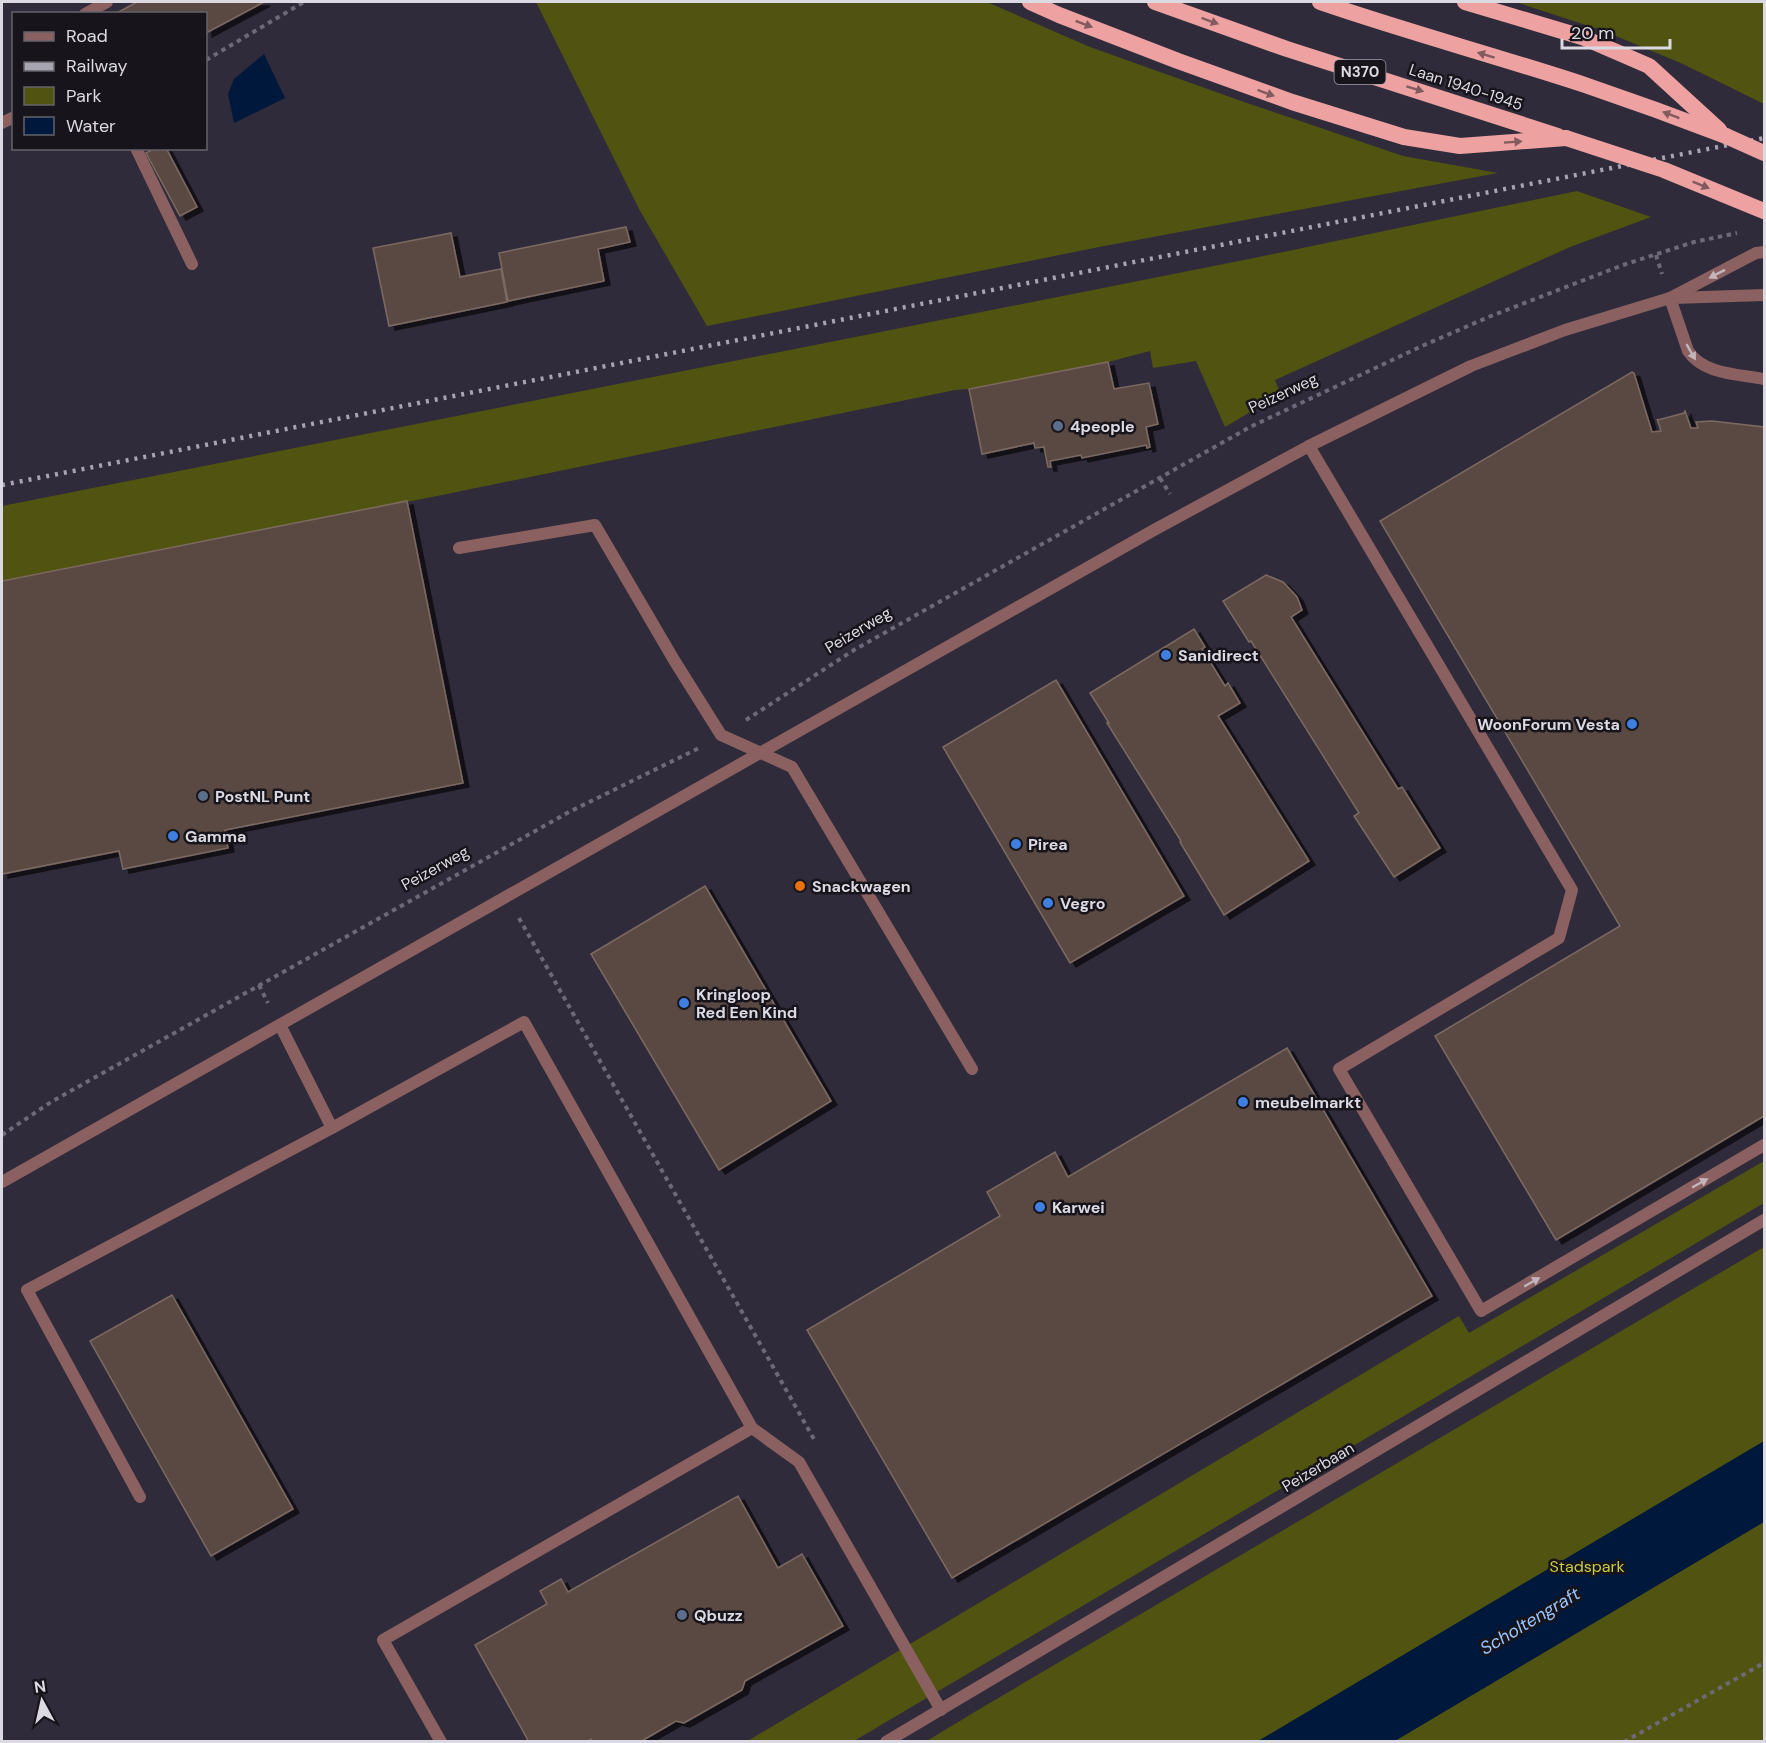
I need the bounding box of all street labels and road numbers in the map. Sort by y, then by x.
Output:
street label: Laan 1940-1945 [1407,59,1525,115]
road number: N370 [1334,60,1386,84]
street label: Peizerweg [1245,368,1321,418]
street label: Peizerweg [821,602,895,658]
street label: Peizerweg [398,841,472,895]
street label: Peizerbaan [1278,1437,1358,1497]

